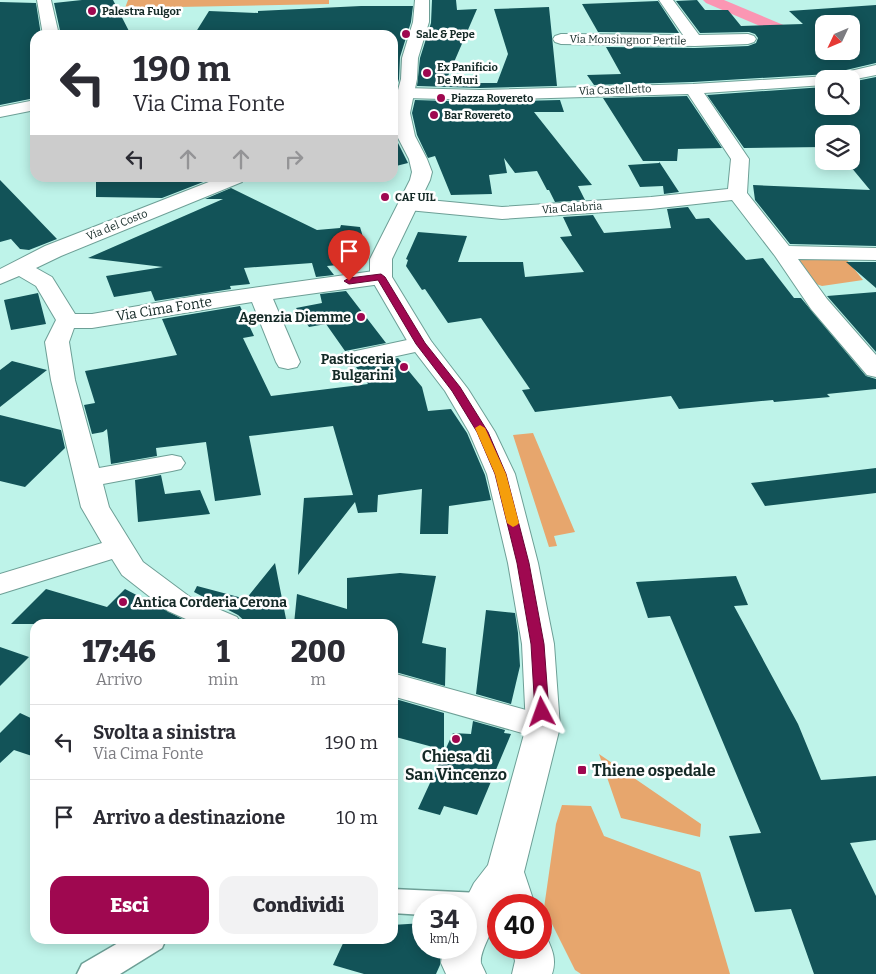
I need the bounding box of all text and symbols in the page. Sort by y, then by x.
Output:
marker: Palestra Fulgor [86,5,98,17]
place label: Palestra Fulgor [102,5,182,18]
north arrow [815,15,860,60]
map controls [815,15,860,170]
marker: Sale & Pepe [400,28,412,40]
place label: Sale & Pepe [416,28,475,41]
street label: Via Monsingnor Pertile [569,32,687,48]
text: 190 m [133,48,231,90]
icon: left [50,50,115,115]
place label: Ex Panificio De Muri [437,61,498,87]
marker: Ex Panificio De Muri [421,67,433,79]
button: search [815,70,860,115]
street label: Via Castelletto [578,82,652,98]
text: Via Cima Fonte [133,90,285,117]
marker: Piazza Rovereto [435,92,447,104]
place label: Piazza Rovereto [451,92,533,105]
marker: Bar Rovereto [428,109,440,121]
place label: Bar Rovereto [444,109,511,122]
button: layers [815,125,860,170]
icon: left [121,145,149,173]
icon: ahead [174,145,202,173]
icon: ahead [227,145,255,173]
icon: right [280,145,308,173]
marker: CAF UIL [379,191,391,203]
place label: CAF UIL [395,191,436,204]
street label: Via Calabria [541,199,603,217]
street label: Via del Costo [84,207,150,243]
pin [328,230,370,281]
icon: arrive [335,237,363,265]
street label: Via Cima Fonte [115,293,213,325]
place label: Agenzia Diemme [239,309,351,326]
marker: Agenzia Diemme [355,311,367,323]
place label: Pasticceria Bulgarini [321,351,395,384]
marker: Pasticceria Bulgarini [398,361,410,373]
place label: Antica Corderia Cerona [133,594,287,611]
marker: Antica Corderia Cerona [117,596,129,608]
text: 17:46 [82,634,156,670]
text: 1 [217,634,230,670]
text: 200 [291,634,346,670]
text: Arrivo [96,670,142,689]
text: min [208,670,238,689]
text: m [311,670,326,689]
position arrow [515,685,567,737]
text: Svolta a sinistra [93,721,236,744]
icon: left [50,728,78,756]
text: 190 m [325,731,378,754]
marker: Chiesa di San Vincenzo [450,733,462,745]
text: Via Cima Fonte [93,744,204,763]
place label: Chiesa di San Vincenzo [405,747,507,784]
place label: Thiene ospedale [592,761,716,780]
marker: Thiene ospedale [576,764,588,776]
icon: arrive [50,803,78,831]
text: Arrivo a destinazione [93,806,285,829]
text: 10 m [336,806,378,829]
button: Esci [50,876,209,934]
button: Condividi [219,876,378,934]
speed limit sign: 40 [487,894,552,959]
text: 34 [430,905,459,935]
text: km/h [430,932,459,946]

